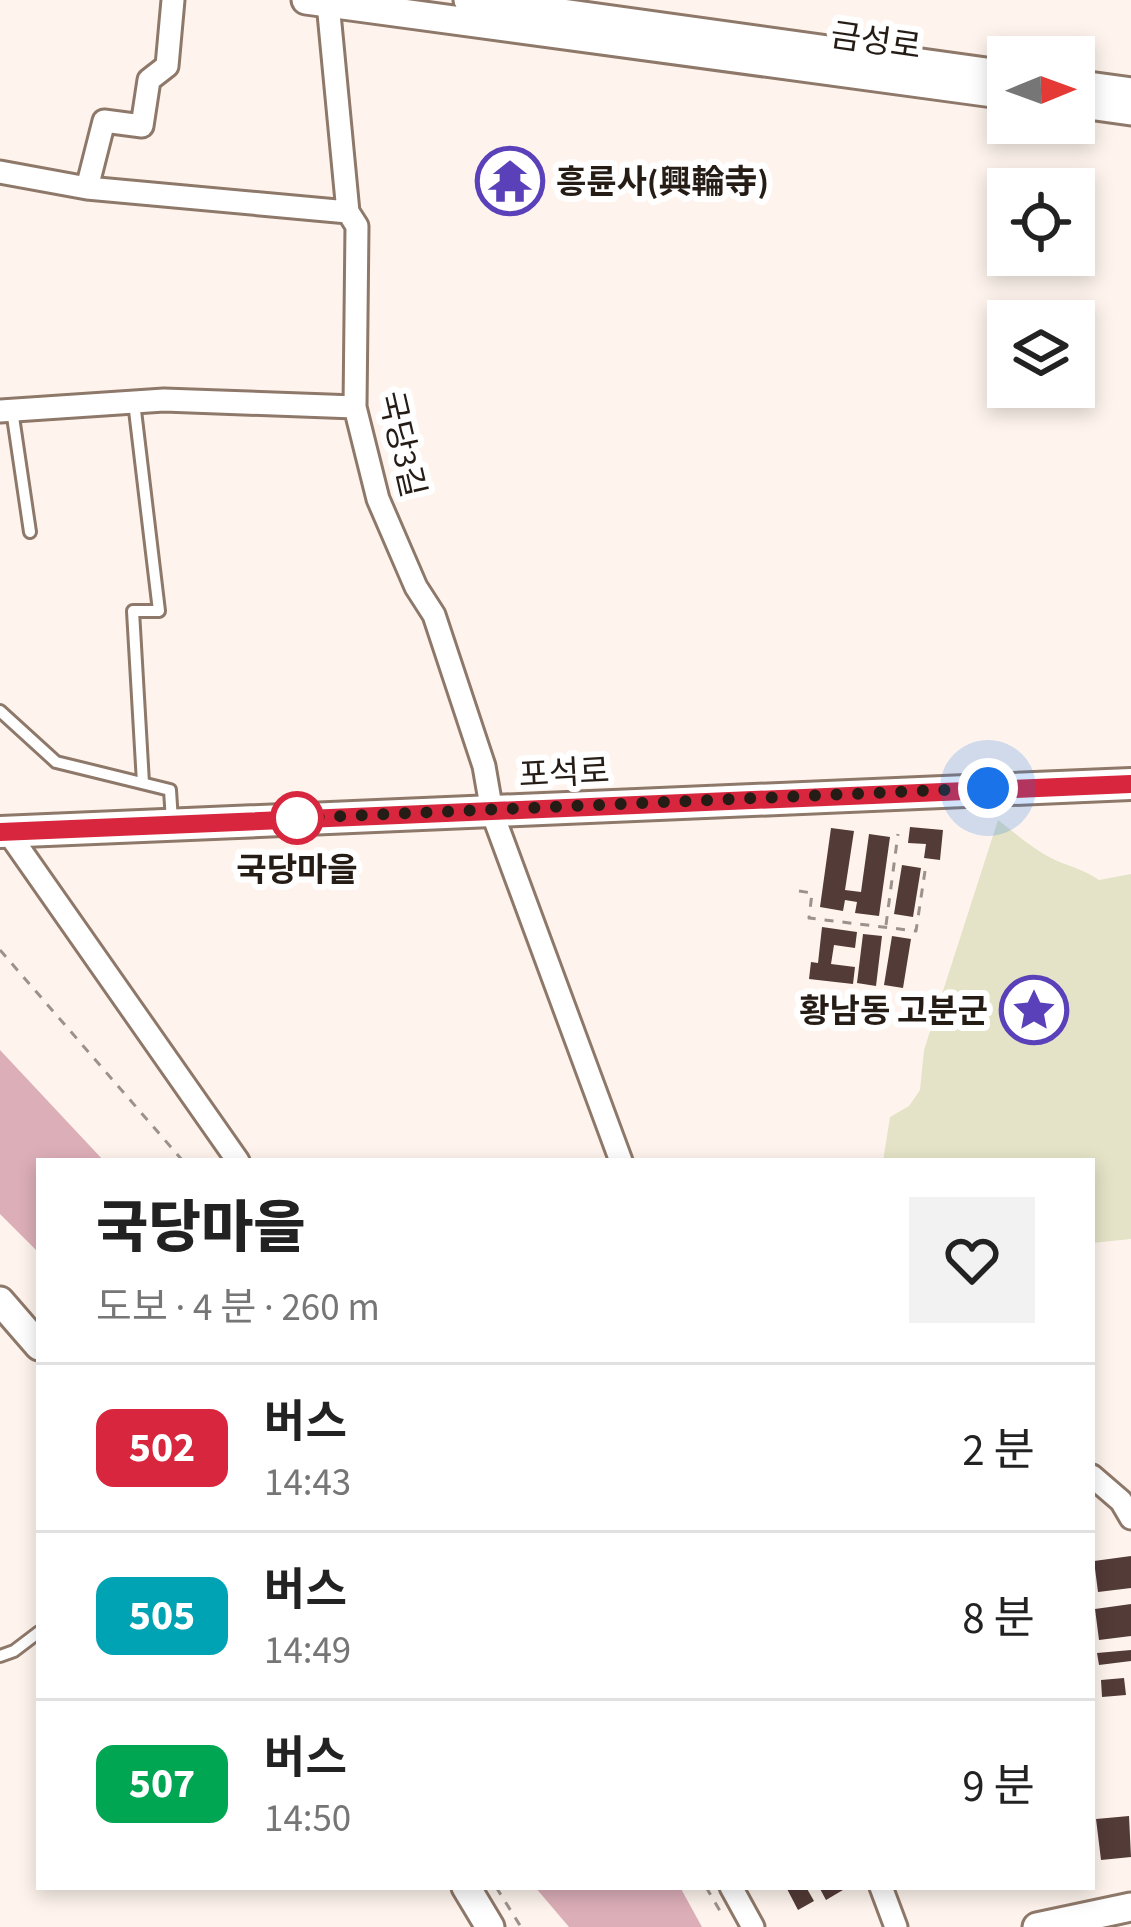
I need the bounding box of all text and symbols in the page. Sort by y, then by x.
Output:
street label: 금성로 [827,12,924,71]
north arrow [987,36,1095,144]
map controls [987,36,1095,408]
temple icon: 흥륜사(興輪寺) [475,146,545,216]
place label: 흥륜사(興輪寺) [556,159,769,206]
button: locate [987,168,1095,276]
button: layers [987,300,1095,408]
street label: 국당3길 [367,387,437,502]
street label: 포석로 [517,748,611,799]
your location [958,758,1018,818]
marker: 국당마을 [272,793,322,843]
place label: 국당마을 [236,847,358,894]
place icon: 황남동 고분군 [999,975,1069,1045]
place label: 황남동 고분군 [799,988,988,1035]
text: 국당마을 [96,1189,306,1270]
button: heart [909,1197,1035,1323]
text: 도보 · 4 분 · 260 m [96,1280,380,1336]
text: 버스 [264,1391,347,1455]
text: 502 [129,1418,195,1478]
text: 2 분 [962,1419,1035,1483]
text: 14:43 [264,1455,351,1511]
text: 버스 [264,1559,347,1623]
text: 505 [129,1586,195,1646]
text: 8 분 [962,1587,1035,1651]
text: 14:49 [264,1623,351,1679]
text: 버스 [264,1727,347,1791]
text: 507 [129,1754,195,1814]
text: 9 분 [962,1755,1035,1819]
text: 14:50 [264,1791,351,1847]

